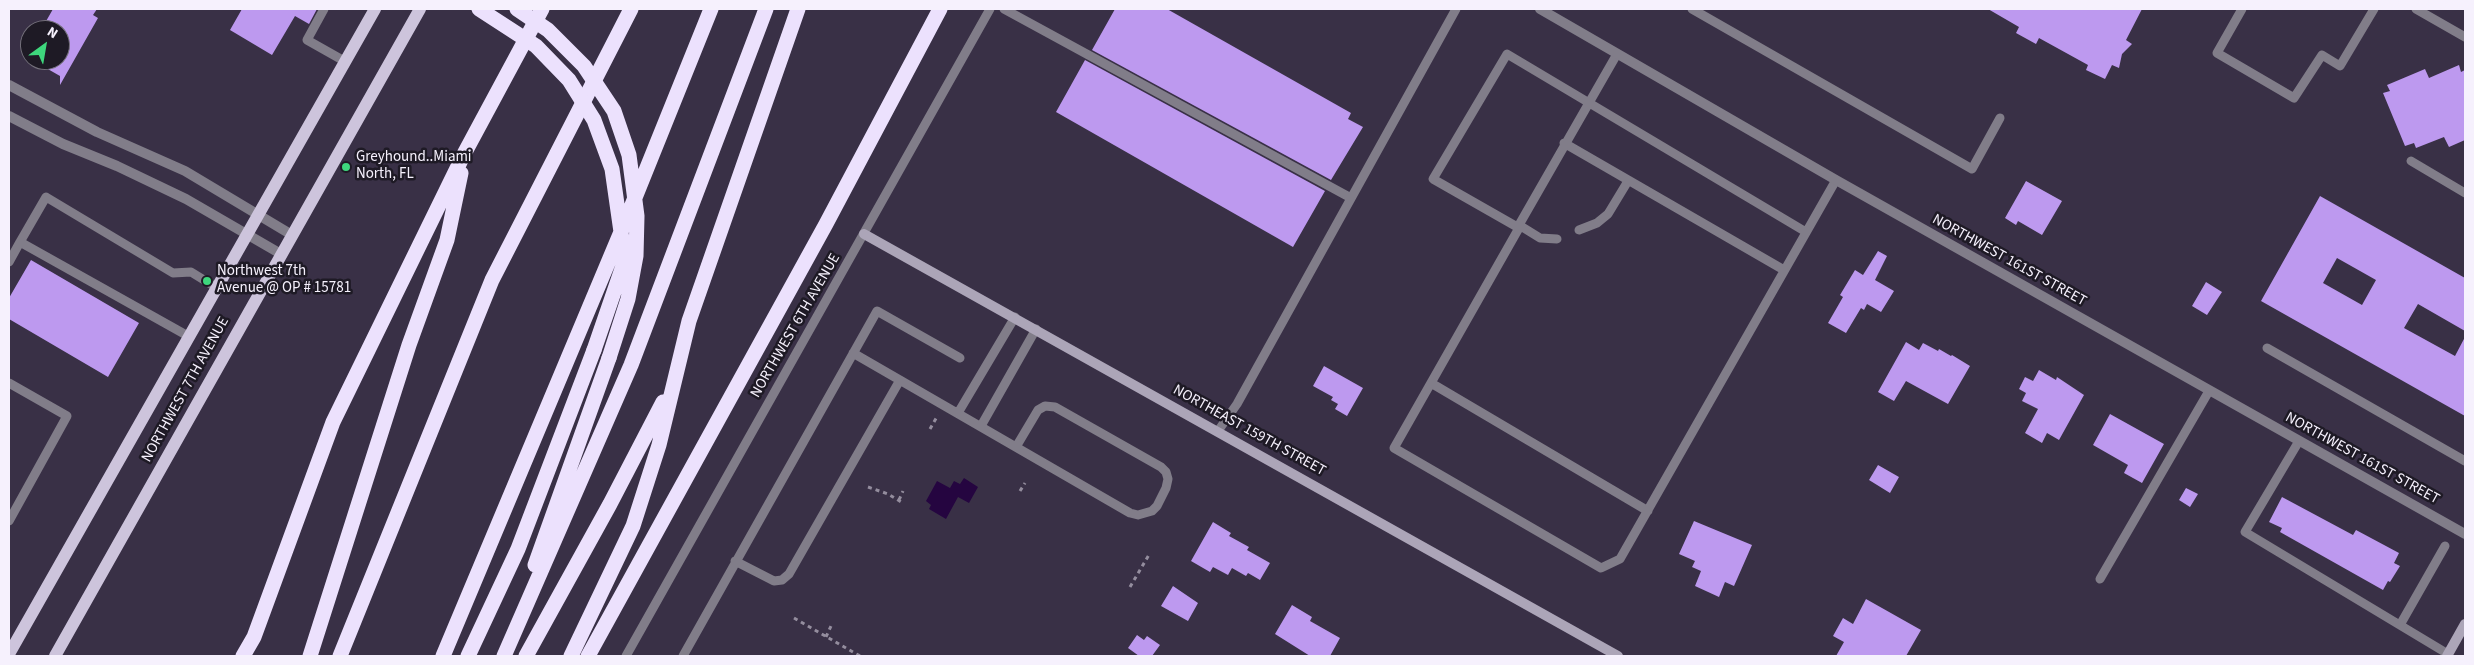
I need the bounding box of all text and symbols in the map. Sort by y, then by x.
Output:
north arrow [20,20,70,70]
text: N [43,22,62,44]
place label: Greyhound..Miami North, FL [356,149,472,184]
marker: Greyhound..Miami North, FL [340,161,352,173]
street label: NORTHWEST 161ST STREET [1929,211,2089,311]
street label: NORTHWEST 6TH AVENUE [747,251,845,401]
place label: Northwest 7th Avenue @ OP # 15781 [217,263,351,298]
marker: Northwest 7th Avenue @ OP # 15781 [201,275,213,287]
street label: NORTHWEST 7TH AVENUE [139,314,233,466]
street label: NORTHEAST 159TH STREET [1169,381,1329,481]
street label: NORTHWEST 161ST STREET [2282,409,2442,509]

